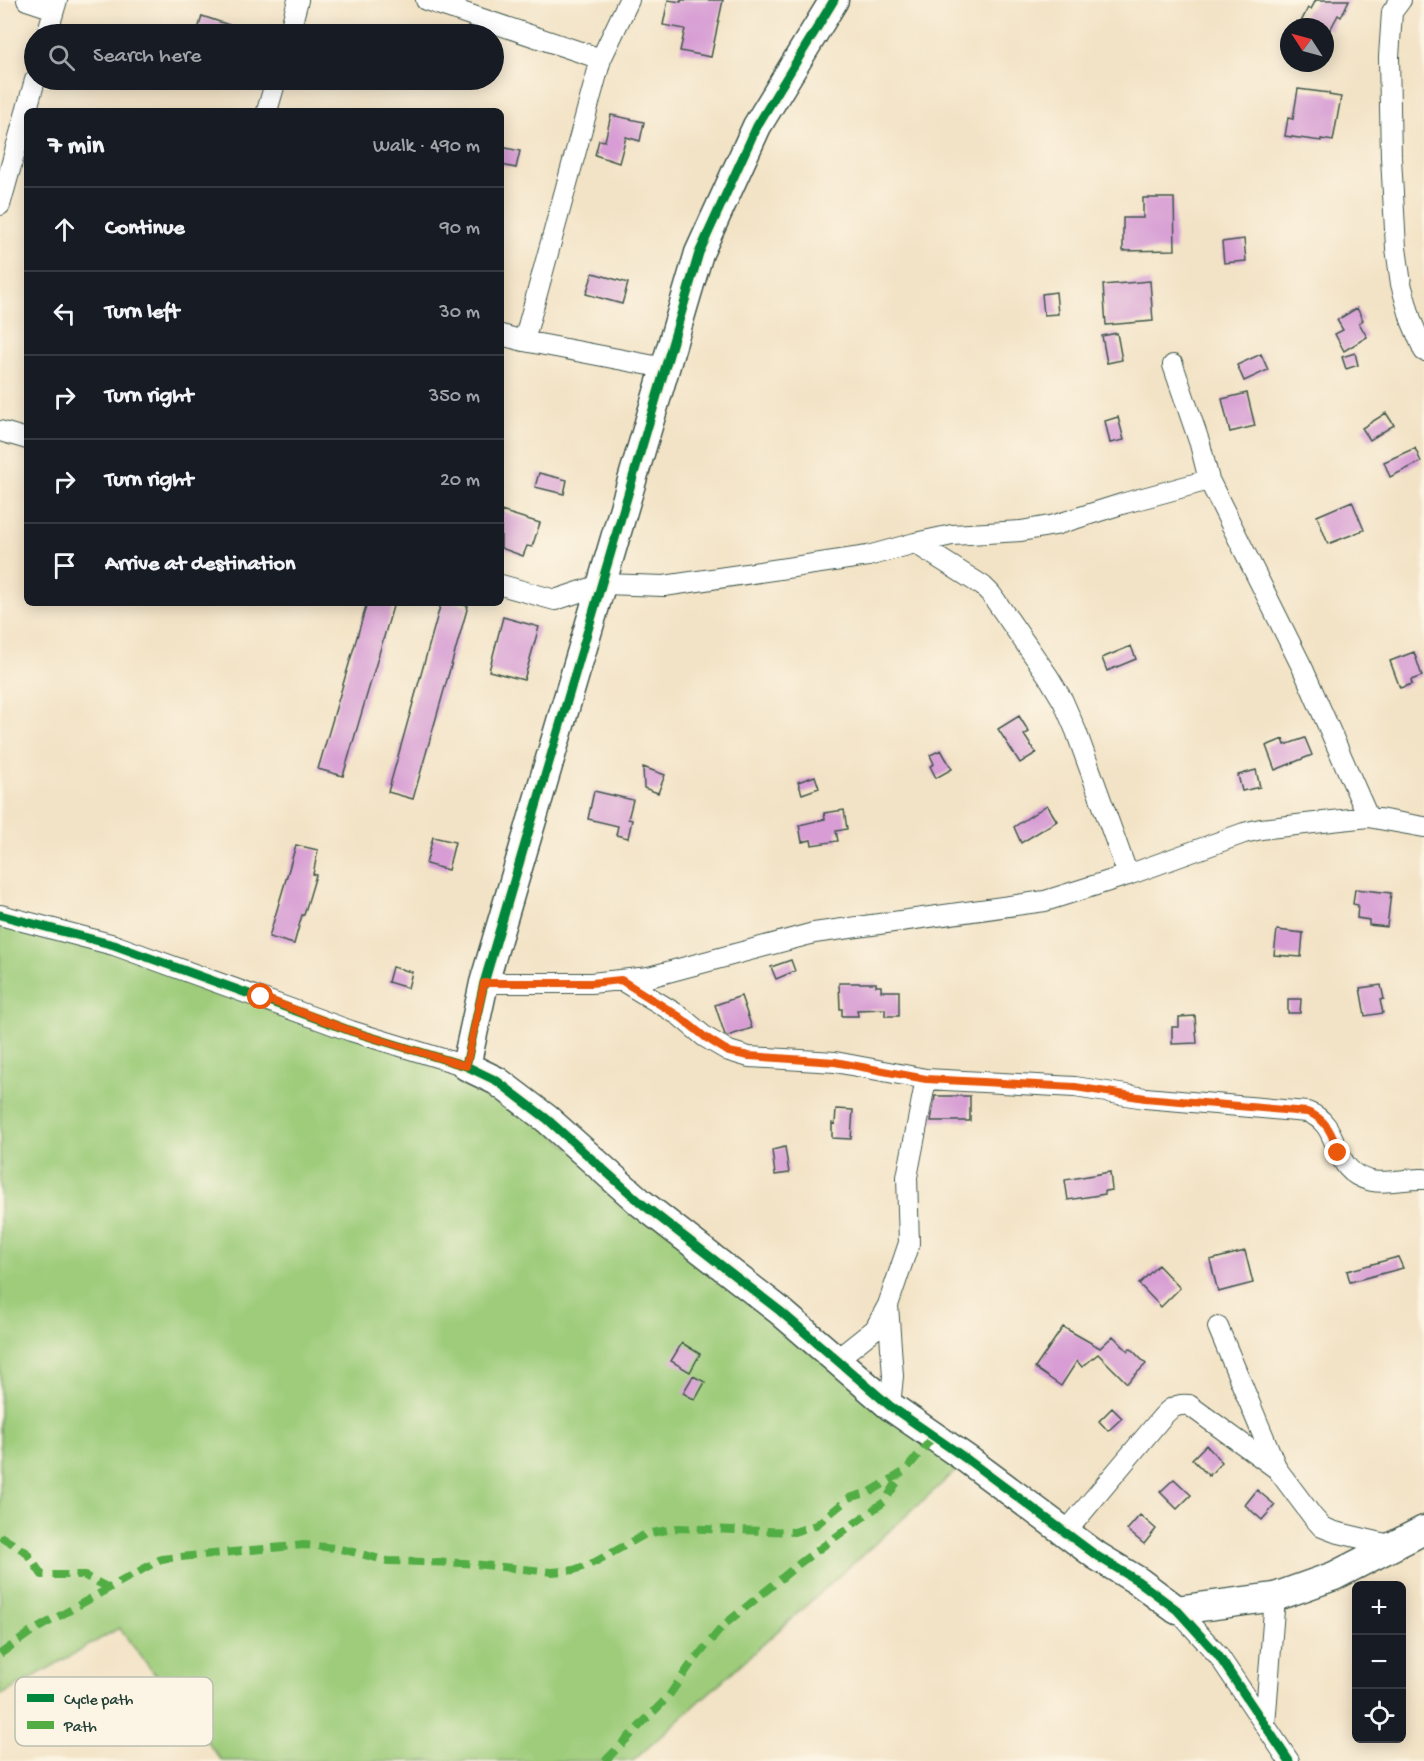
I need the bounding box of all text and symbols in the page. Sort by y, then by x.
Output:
north arrow [1280,18,1334,72]
search box [24,24,504,90]
icon: search [45,41,78,74]
text: Search here [93,44,201,70]
text: 7 min [48,132,104,163]
text: Walk · 490 m [373,136,480,159]
icon: ahead [48,213,81,246]
text: Continue [105,216,185,242]
text: 90 m [440,218,480,241]
icon: left [48,297,81,330]
text: Turn left [105,300,179,326]
text: 30 m [439,302,480,325]
icon: right [48,381,81,414]
text: Turn right [105,384,193,410]
text: 350 m [429,386,480,409]
icon: right [48,465,81,498]
text: Turn right [105,468,193,494]
text: 20 m [440,470,480,493]
icon: arrive [48,549,81,582]
text: Arrive at destination [105,552,295,578]
route start [247,983,273,1009]
route end [1324,1139,1350,1165]
map controls [1352,1581,1406,1743]
button: + [1352,1581,1406,1635]
button: − [1352,1635,1406,1689]
legend [15,1677,213,1746]
button: locate [1352,1689,1406,1743]
text: Cycle path [64,1692,134,1711]
text: Path [63,1719,97,1738]

